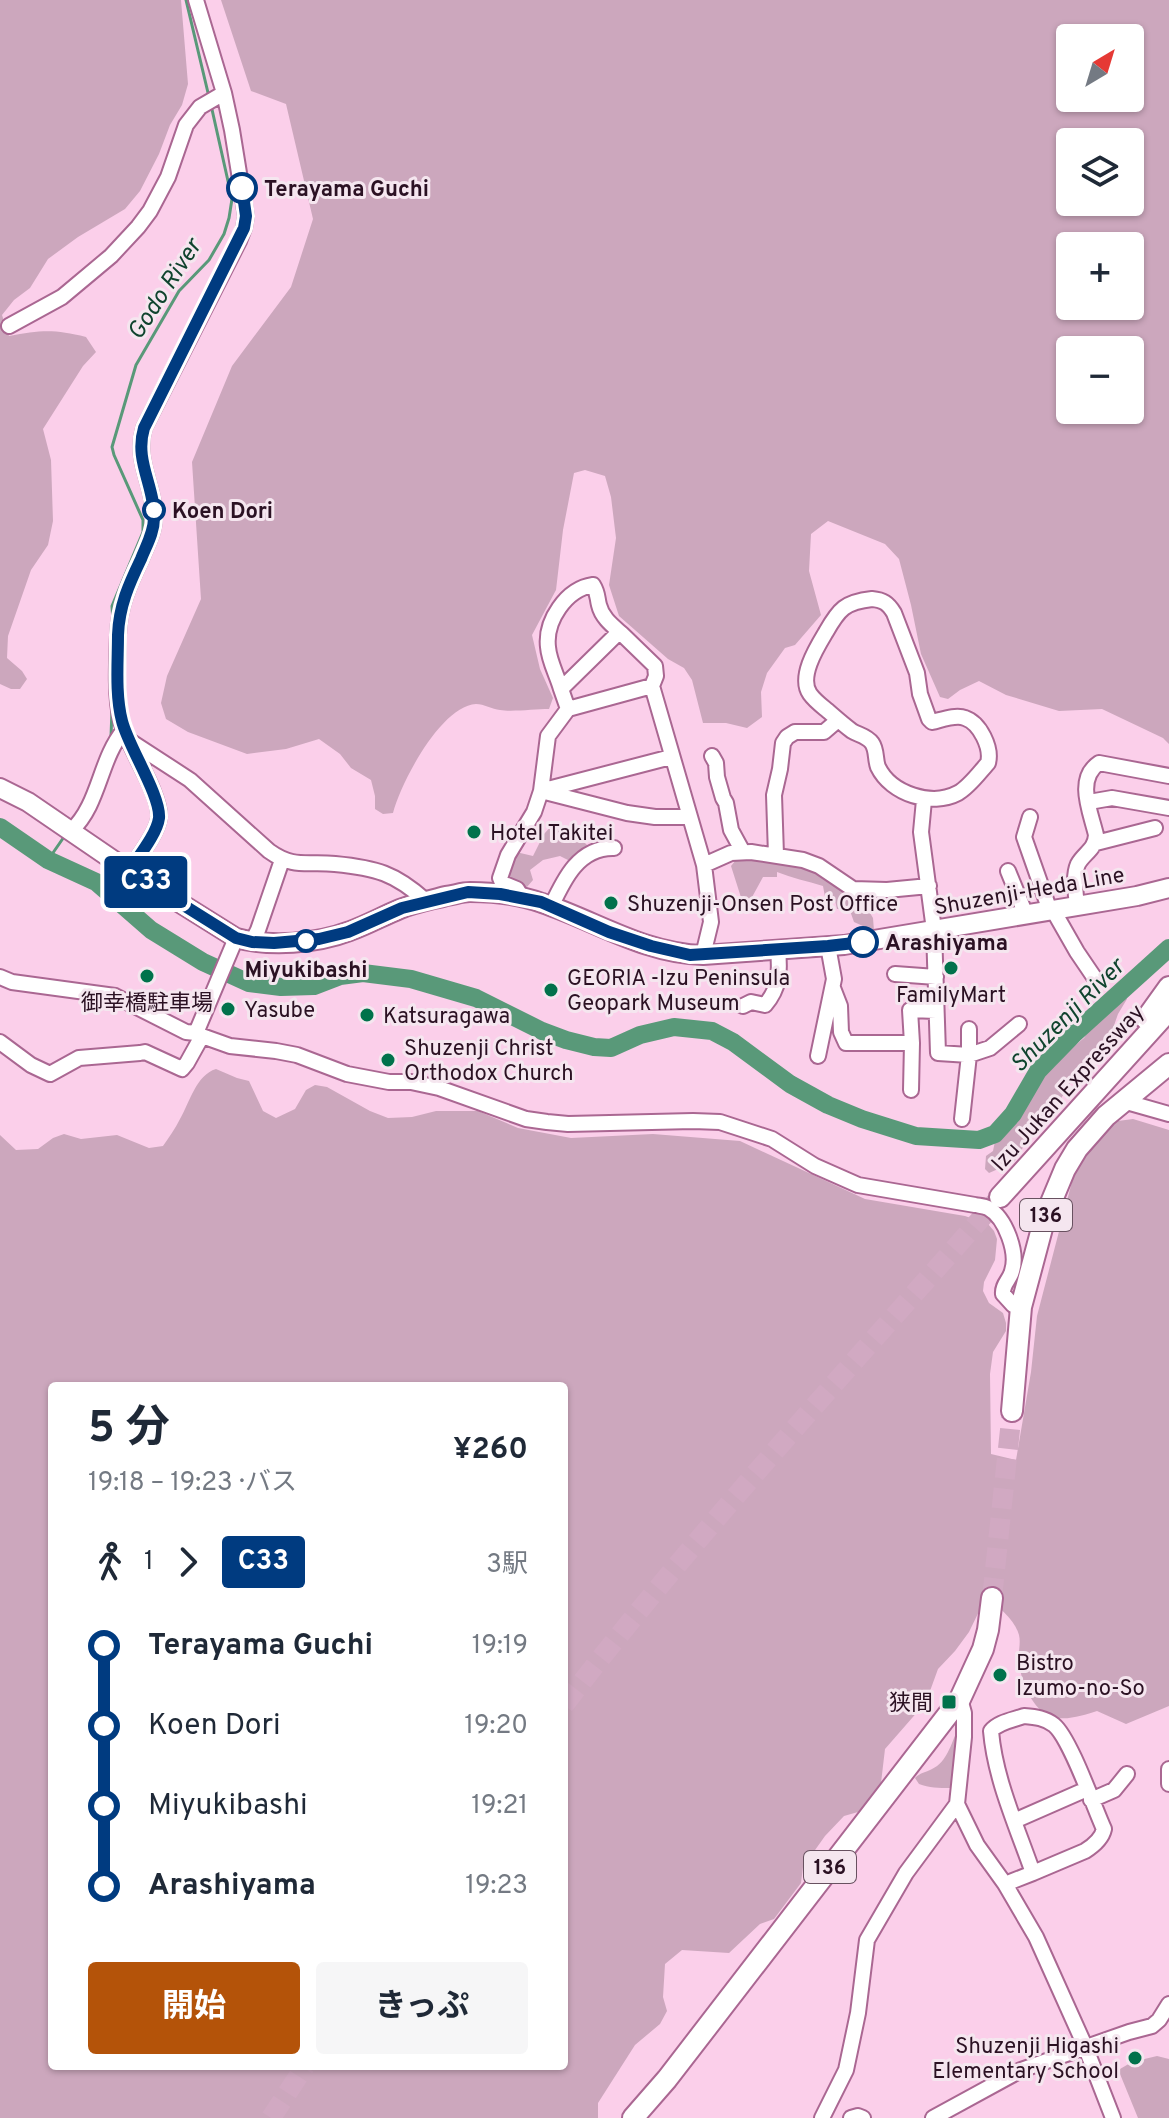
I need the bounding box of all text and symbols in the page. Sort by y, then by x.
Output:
north arrow [1056,24,1144,112]
map controls [1056,24,1144,424]
button: layers [1056,128,1144,216]
marker: Terayama Guchi [227,173,257,203]
place label: Terayama Guchi [264,177,429,204]
water label: Godo River [122,232,210,346]
button: + [1056,232,1144,320]
button: − [1056,336,1144,424]
marker: Koen Dori [143,499,165,521]
place label: Koen Dori [172,499,273,526]
place label: Hotel Takitei [490,821,613,848]
marker: Hotel Takitei [465,823,483,841]
line badge: C33 [100,856,192,908]
street label: Shuzenji-Heda Line [932,862,1127,923]
text: C33 [120,864,172,900]
place label: Shuzenji-Onsen Post Office [627,892,898,919]
marker: Shuzenji-Onsen Post Office [602,894,620,912]
marker: Arashiyama [848,927,878,957]
marker: Miyukibashi [295,930,317,952]
place label: Arashiyama [885,931,1008,958]
water label: Shuzenji River [1005,952,1133,1080]
place label: Miyukibashi [244,958,368,985]
marker: FamilyMart [942,959,960,977]
place label: GEORIA -Izu Peninsula Geopark Museum [567,966,790,1018]
marker: 御幸橋駐車場 [138,967,156,985]
marker: GEORIA -Izu Peninsula Geopark Museum [542,981,560,999]
place label: FamilyMart [896,983,1006,1010]
place label: 御幸橋駐車場 [81,991,213,1018]
place label: Yasube [244,998,315,1025]
marker: Yasube [219,1000,237,1018]
street label: Izu Jukan Expressway [987,1000,1151,1178]
place label: Katsuragawa [383,1004,510,1031]
marker: Katsuragawa [358,1006,376,1024]
place label: Shuzenji Christ Orthodox Church [404,1036,574,1088]
marker: Shuzenji Christ Orthodox Church [379,1051,397,1069]
road number: 136 [1020,1199,1072,1231]
text: 5 分 [88,1402,170,1458]
text: ¥260 [453,1432,528,1469]
text: 19:18 – 19:23 · バス [88,1467,297,1500]
icon: walk [88,1540,132,1584]
icon: forward [166,1540,210,1584]
text: C33 [238,1544,289,1580]
text: 1 [144,1546,154,1579]
text: 3駅 [486,1549,528,1582]
text: Terayama Guchi [148,1628,373,1665]
text: 19:19 [472,1630,528,1663]
place label: Bistro Izumo-no-So [1016,1651,1145,1703]
marker: Bistro Izumo-no-So [991,1666,1009,1684]
place label: 狭間 [889,1691,933,1718]
marker: 狭間 [940,1693,958,1711]
text: Koen Dori [148,1708,281,1745]
text: 19:20 [464,1710,528,1743]
text: Miyukibashi [148,1788,308,1825]
text: 19:21 [471,1790,528,1823]
road number: 136 [804,1851,856,1883]
text: Arashiyama [148,1868,316,1905]
text: 19:23 [465,1870,528,1903]
button: 開始 [88,1962,300,2054]
button: きっぷ [316,1962,528,2054]
place label: Shuzenji Higashi Elementary School [932,2034,1119,2086]
marker: Shuzenji Higashi Elementary School [1126,2049,1144,2067]

